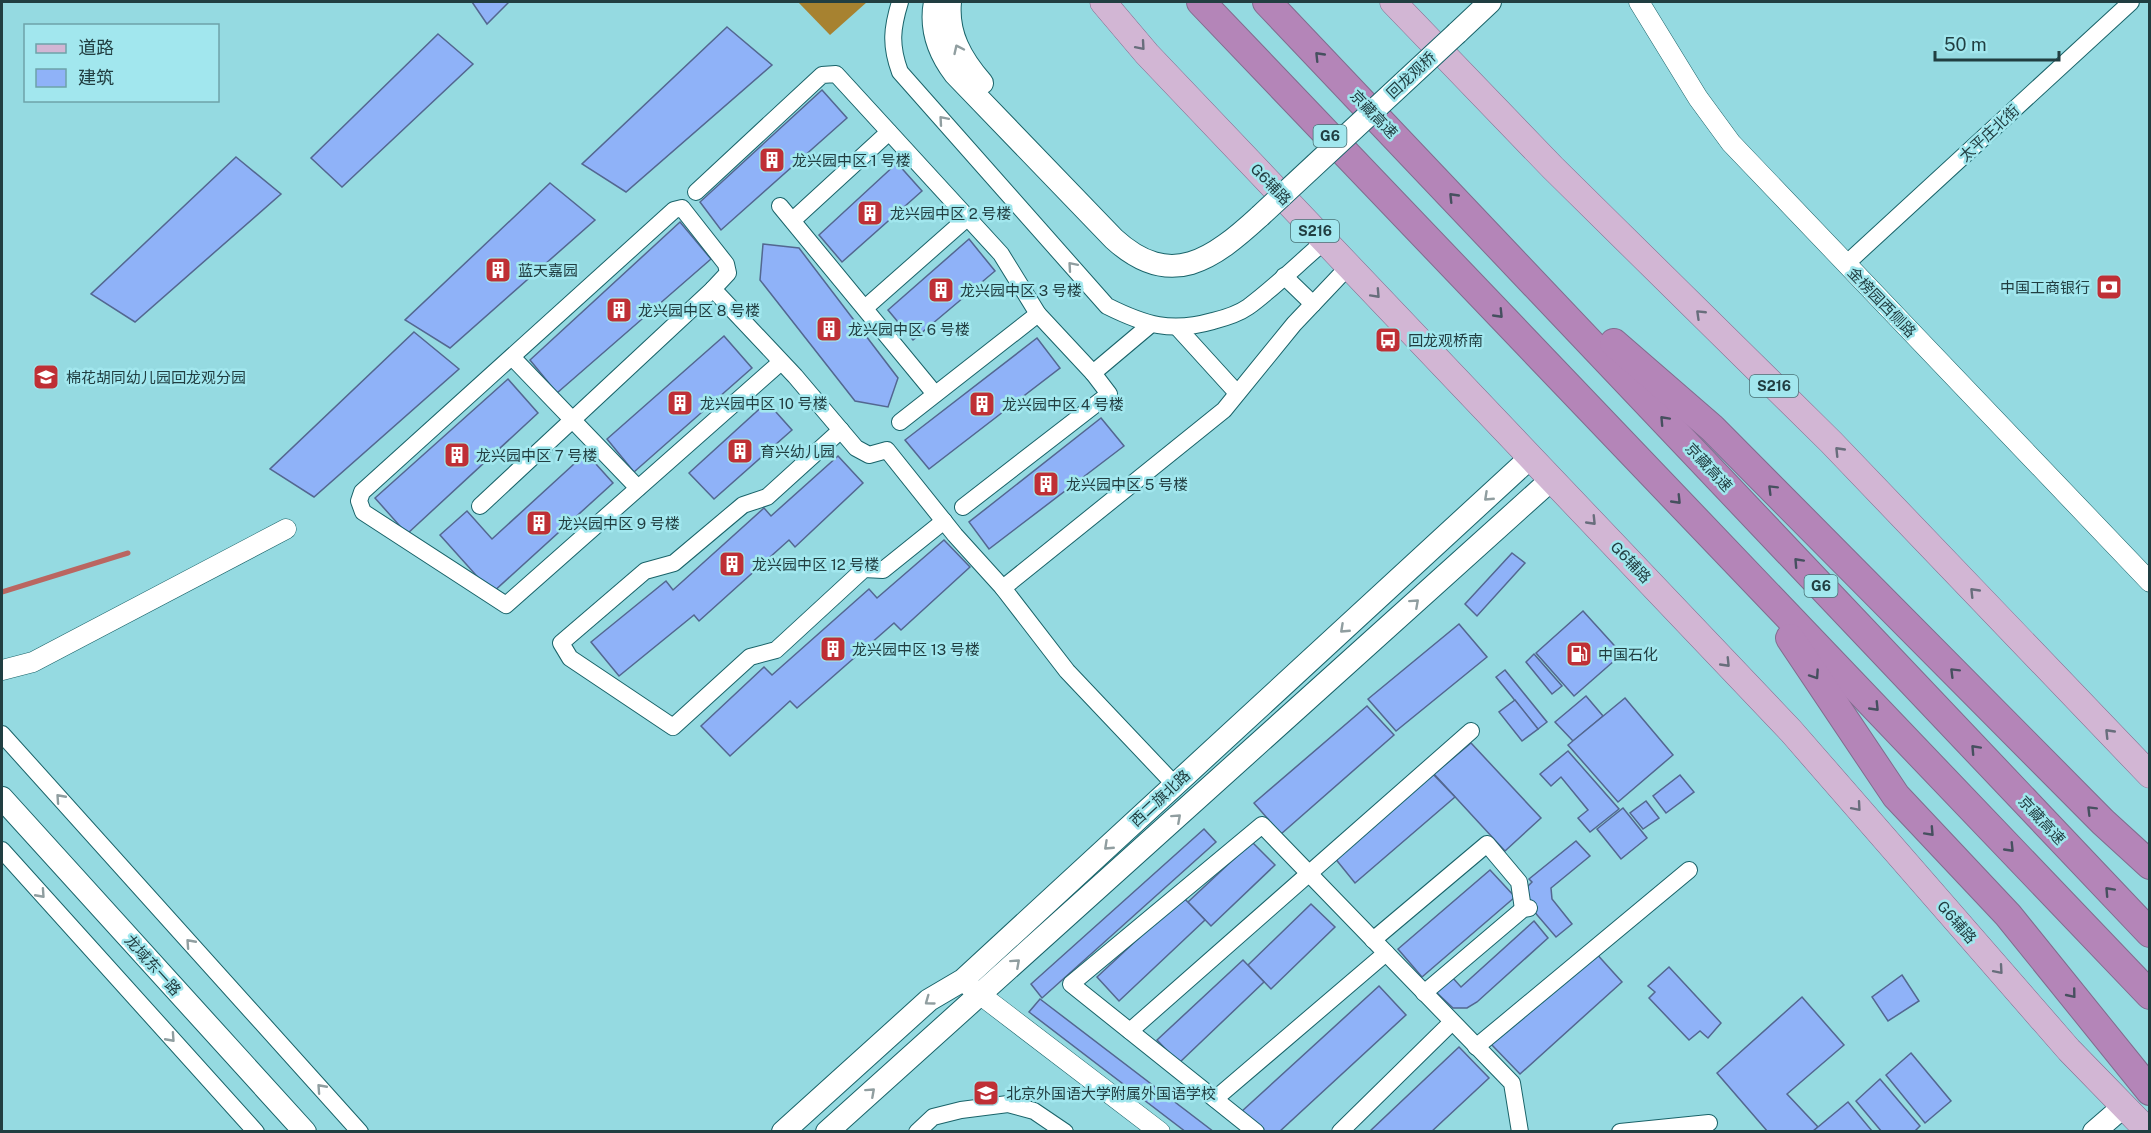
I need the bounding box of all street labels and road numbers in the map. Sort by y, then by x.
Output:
street label: 回龙观桥 [1383,48,1439,102]
street label: 京藏高速 [1347,87,1401,141]
street label: 太平庄北街 [1956,101,2022,165]
road number: G6 [1314,125,1346,147]
street label: G6辅路 [1247,160,1295,208]
road number: S216 [1291,220,1339,242]
street label: 金榜园西侧路 [1845,264,1919,340]
road number: S216 [1750,375,1798,397]
street label: 京藏高速 [1682,439,1736,495]
street label: G6辅路 [1607,538,1655,586]
road number: G6 [1804,575,1838,597]
street label: 西二旗北路 [1127,766,1193,830]
street label: 京藏高速 [2015,792,2069,848]
street label: G6辅路 [1934,897,1980,947]
street label: 龙域东一路 [122,931,184,999]

